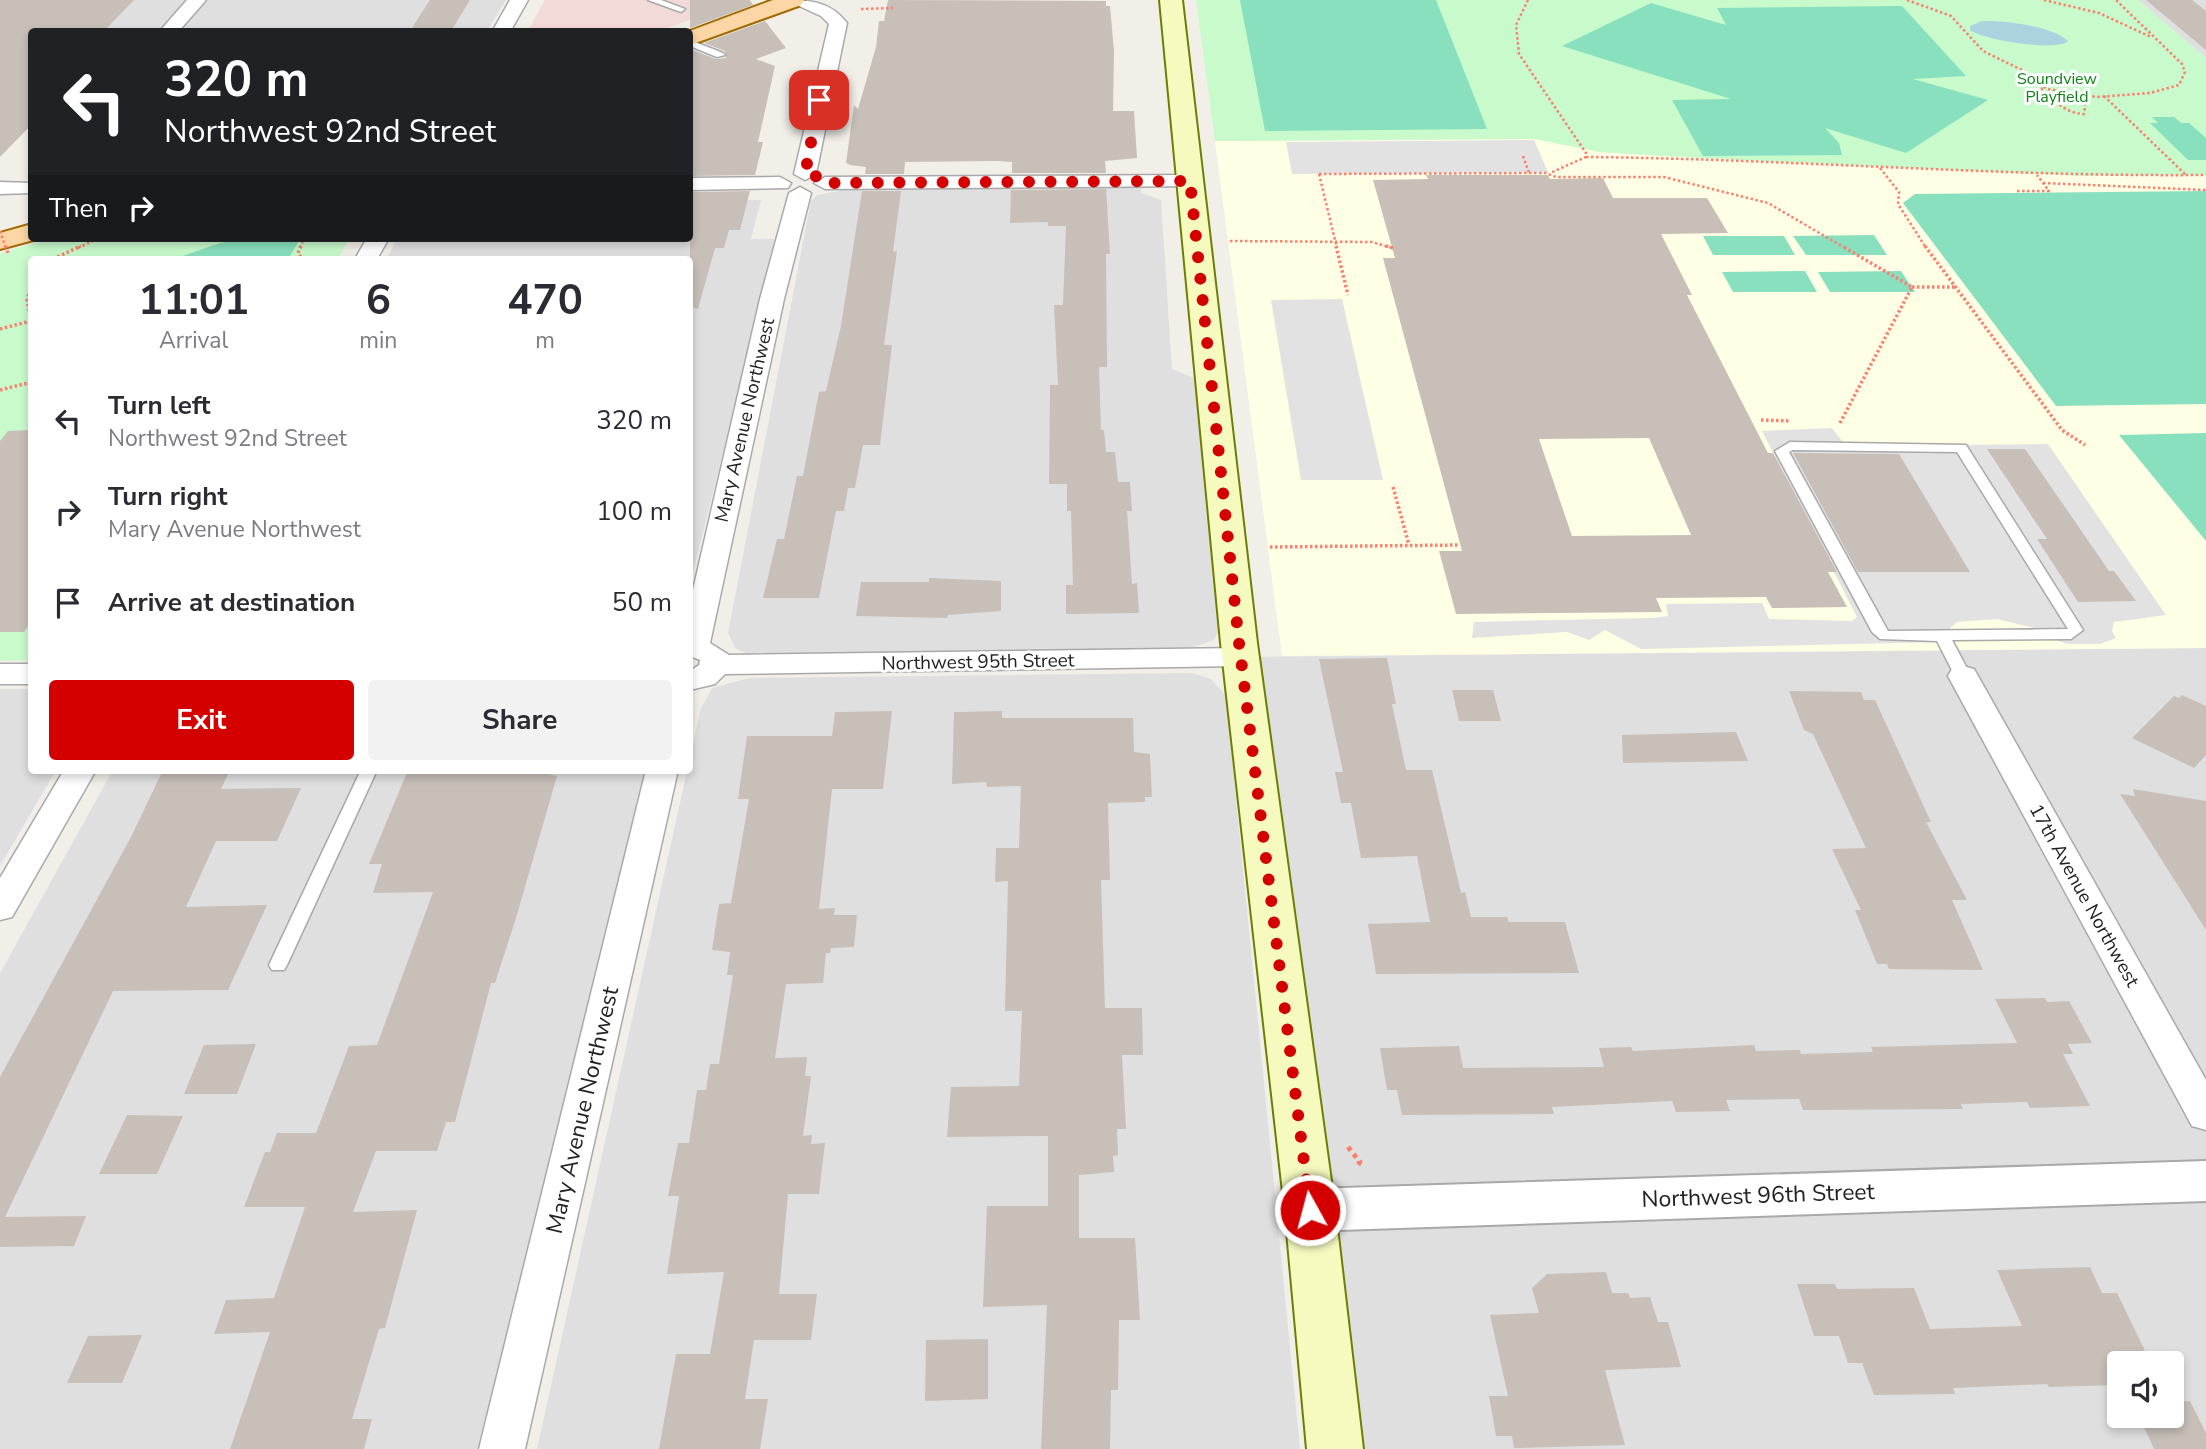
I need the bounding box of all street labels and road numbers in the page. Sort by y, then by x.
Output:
street label: Mary Avenue Northwest [709,315,781,525]
street label: Northwest 95th Street [881,647,1075,677]
street label: 17th Avenue Northwest [2023,799,2145,992]
street label: Mary Avenue Northwest [539,983,626,1237]
street label: Northwest 96th Street [1641,1176,1876,1215]

